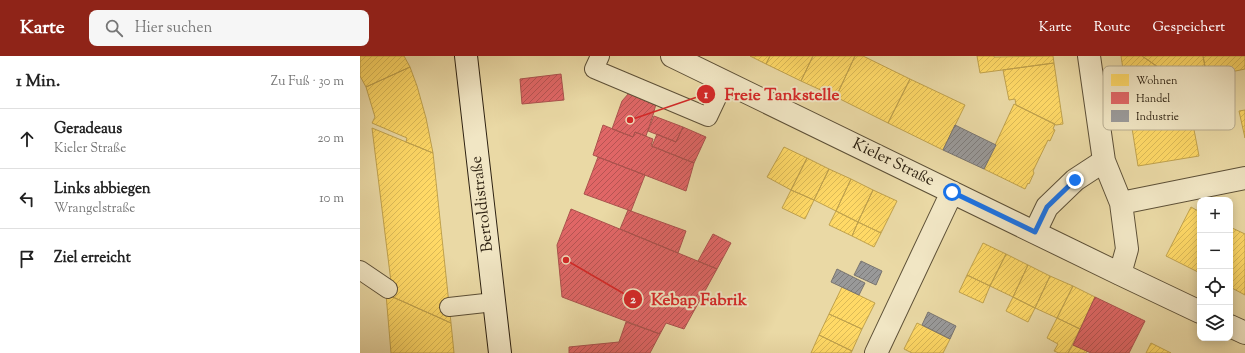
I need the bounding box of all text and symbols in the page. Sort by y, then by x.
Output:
search box [89,10,369,46]
text: Karte [20,15,65,42]
icon: search [103,17,125,39]
text: Hier suchen [135,18,212,39]
text: Karte [1039,18,1072,38]
text: Route [1094,18,1130,38]
text: Gespeichert [1152,18,1225,38]
legend [1103,66,1235,130]
text: 1 Min. [16,70,60,94]
text: Zu Fuß · 30 m [271,73,344,91]
text: Wohnen [1136,73,1178,89]
callout: Freie Tankstelle [696,79,847,108]
text: Freie Tankstelle [725,84,840,108]
text: 1 [703,86,709,104]
text: Handel [1136,91,1170,107]
text: Industrie [1136,109,1179,125]
text: Geradeaus [54,119,122,140]
icon: ahead [16,128,38,150]
text: 20 m [318,130,344,148]
street label: Kieler Straße [848,133,938,193]
text: Kieler Straße [54,140,126,158]
street label: Bertoldistraße [466,155,500,253]
route end [1066,171,1084,189]
text: Links abbiegen [54,179,151,200]
route start [943,183,961,201]
icon: left [16,188,38,210]
text: 10 m [319,190,344,208]
map controls [1197,197,1233,341]
button: + [1197,197,1233,233]
text: Wrangelstraße [54,200,135,218]
button: − [1197,233,1233,269]
icon: arrive [16,248,38,270]
text: Ziel erreicht [54,248,131,269]
button: locate [1197,269,1233,305]
callout: Kebap Fabrik [623,284,755,313]
text: Kebap Fabrik [651,289,748,313]
text: 2 [630,291,636,309]
button: layers [1197,305,1233,341]

